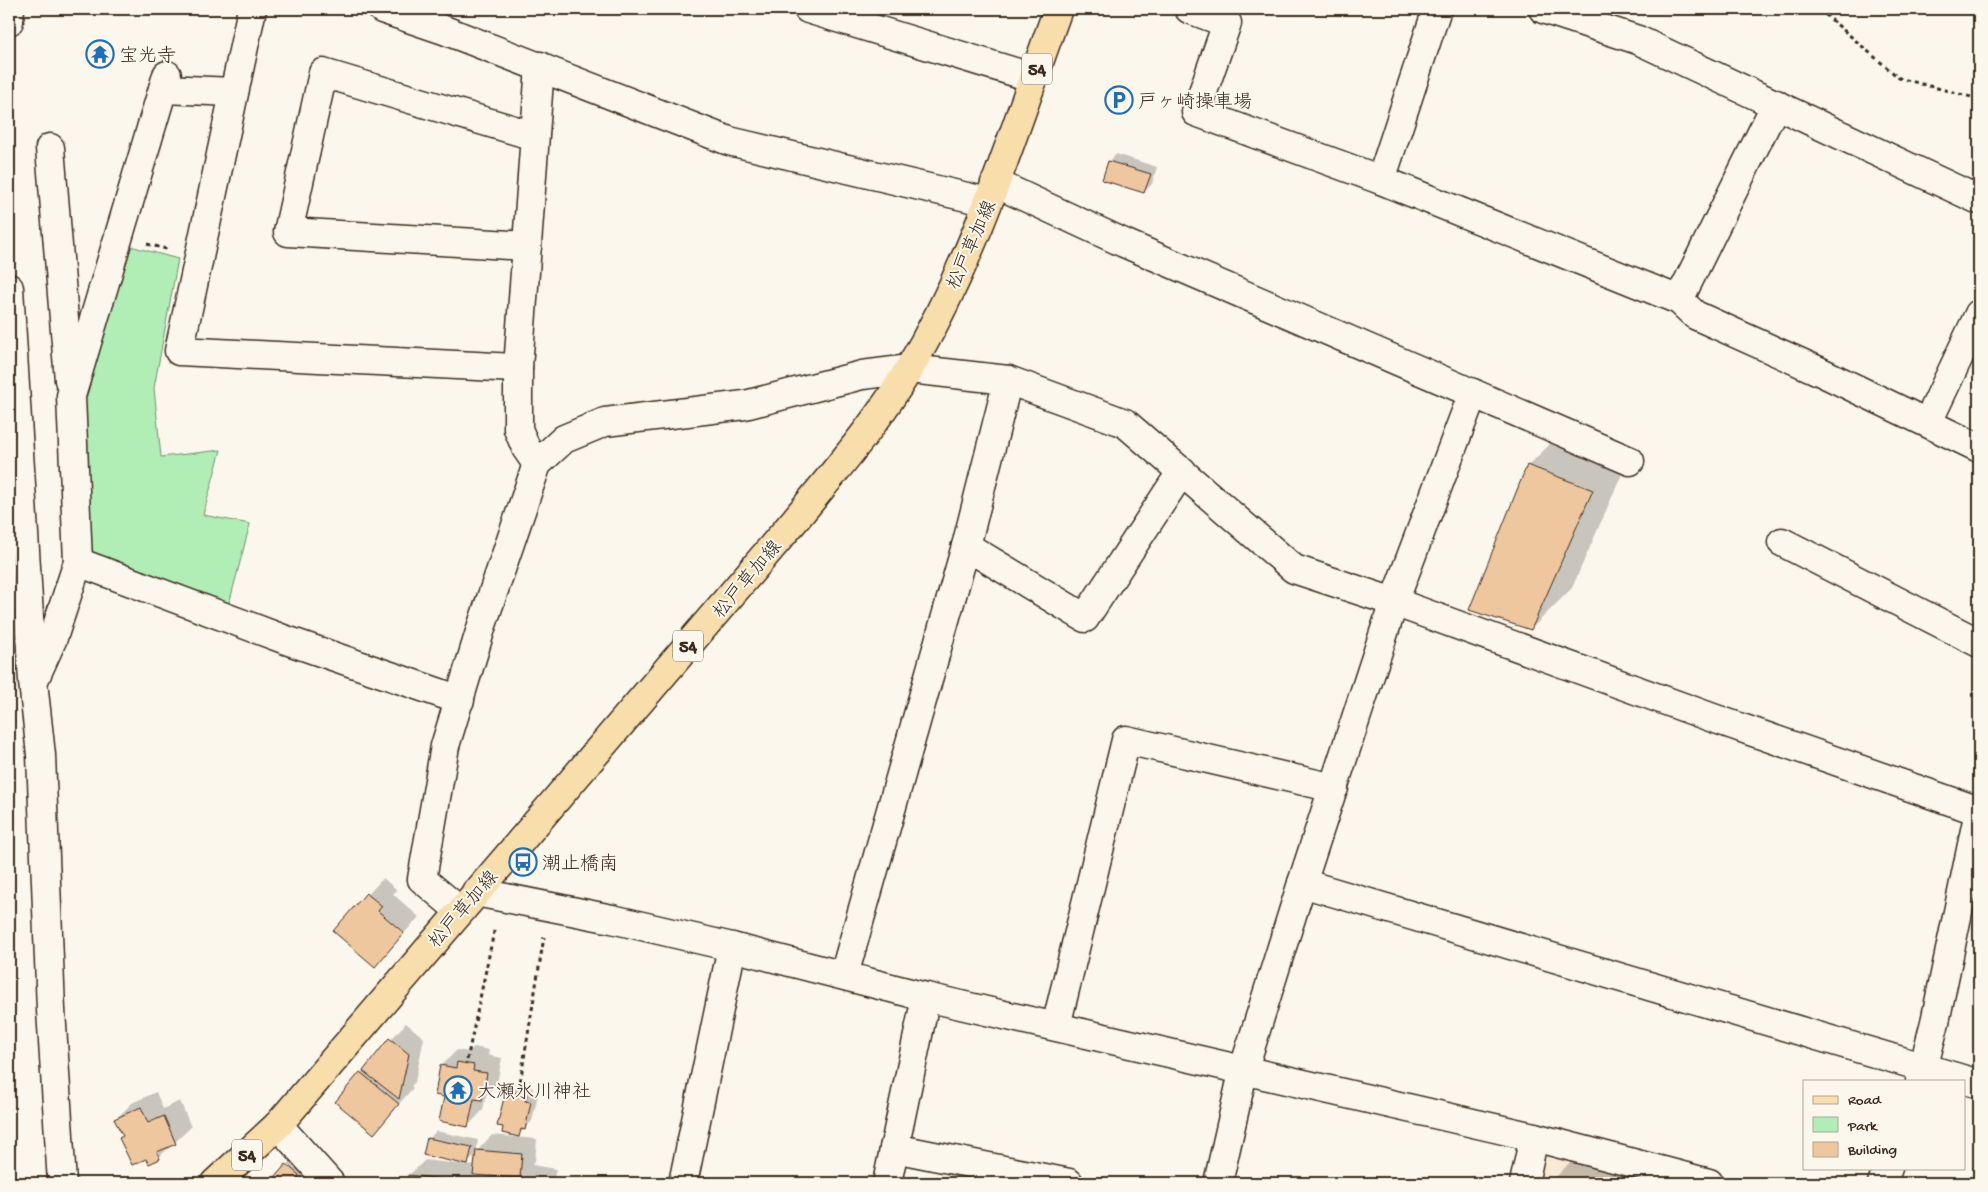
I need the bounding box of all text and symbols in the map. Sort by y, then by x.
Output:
temple icon: 宝光寺 [85,39,115,69]
place label: 宝光寺 [119,45,176,69]
road number: 54 [1022,54,1052,85]
parking icon: 戸ヶ崎操車場 [1104,85,1134,115]
place label: 戸ヶ崎操車場 [1138,91,1252,115]
street label: 松戸草加線 [942,197,1003,294]
street label: 松戸草加線 [709,536,788,624]
road number: 54 [673,630,703,661]
bus stop icon: 潮止橋南 [508,847,538,877]
place label: 潮止橋南 [542,853,618,877]
street label: 松戸草加線 [424,866,504,954]
temple icon: 大瀬氷川神社 [443,1075,473,1105]
legend [1803,1080,1966,1170]
place label: 大瀬氷川神社 [477,1081,591,1105]
text: Road [1848,1092,1882,1110]
text: Park [1847,1118,1878,1136]
road number: 54 [232,1140,262,1170]
text: Building [1847,1142,1897,1160]

